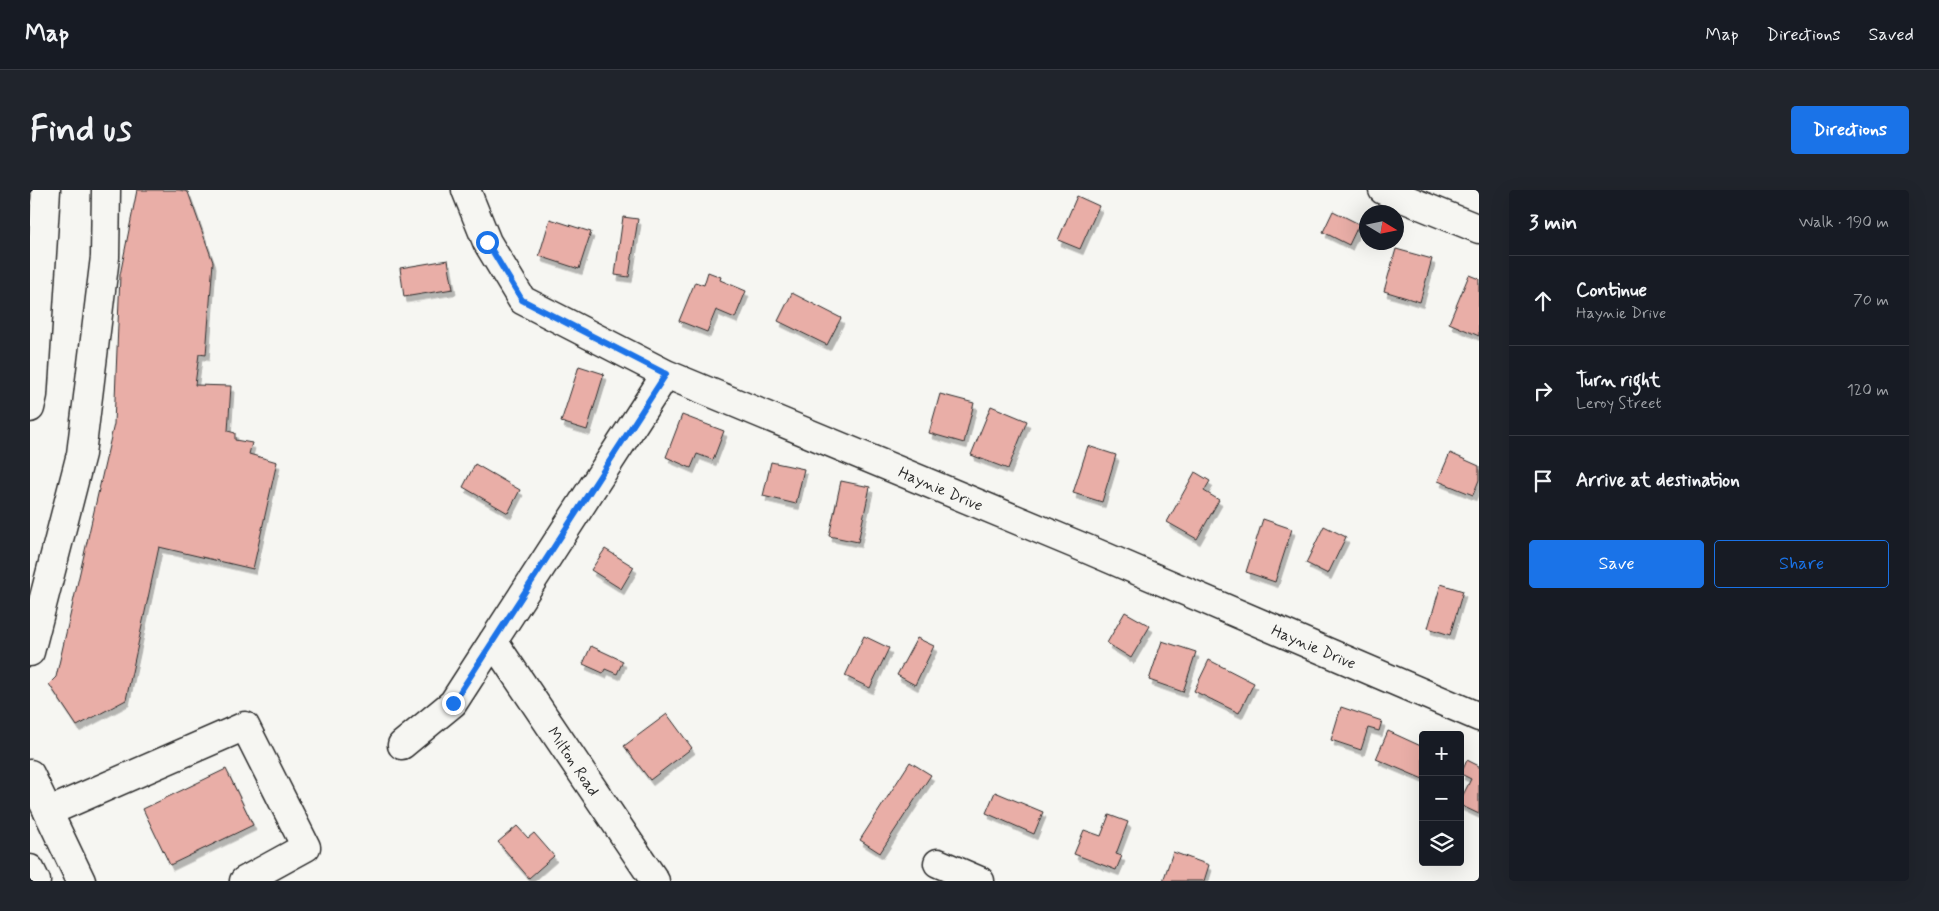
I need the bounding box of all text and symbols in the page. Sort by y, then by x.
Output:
text: Map [25,19,69,50]
text: Map [1706,23,1739,47]
text: Directions [1767,23,1841,47]
text: Saved [1869,23,1914,47]
button: Directions [1791,106,1909,154]
text: Find us [30,107,132,153]
north arrow [1359,205,1404,250]
text: 3 min [1529,209,1577,237]
text: Walk · 190 m [1799,212,1889,233]
route start [476,231,499,254]
text: Continue [1576,278,1647,303]
icon: ahead [1529,287,1557,315]
text: 70 m [1853,290,1889,311]
text: Haynie Drive [1576,303,1666,324]
text: Turn right [1576,368,1660,393]
icon: right [1529,377,1557,405]
text: 120 m [1847,380,1889,401]
text: Leroy Street [1576,393,1661,414]
street label: Haynie Drive [895,462,986,517]
icon: arrive [1529,467,1557,495]
text: Arrive at destination [1576,468,1740,493]
button: Save [1529,540,1704,588]
button: Share [1714,540,1889,588]
street label: Haynie Drive [1268,620,1359,675]
route end [442,692,465,715]
street label: Milton Road [542,723,604,801]
map controls [1419,731,1464,866]
button: + [1419,731,1464,776]
button: − [1419,776,1464,821]
button: layers [1419,821,1464,866]

